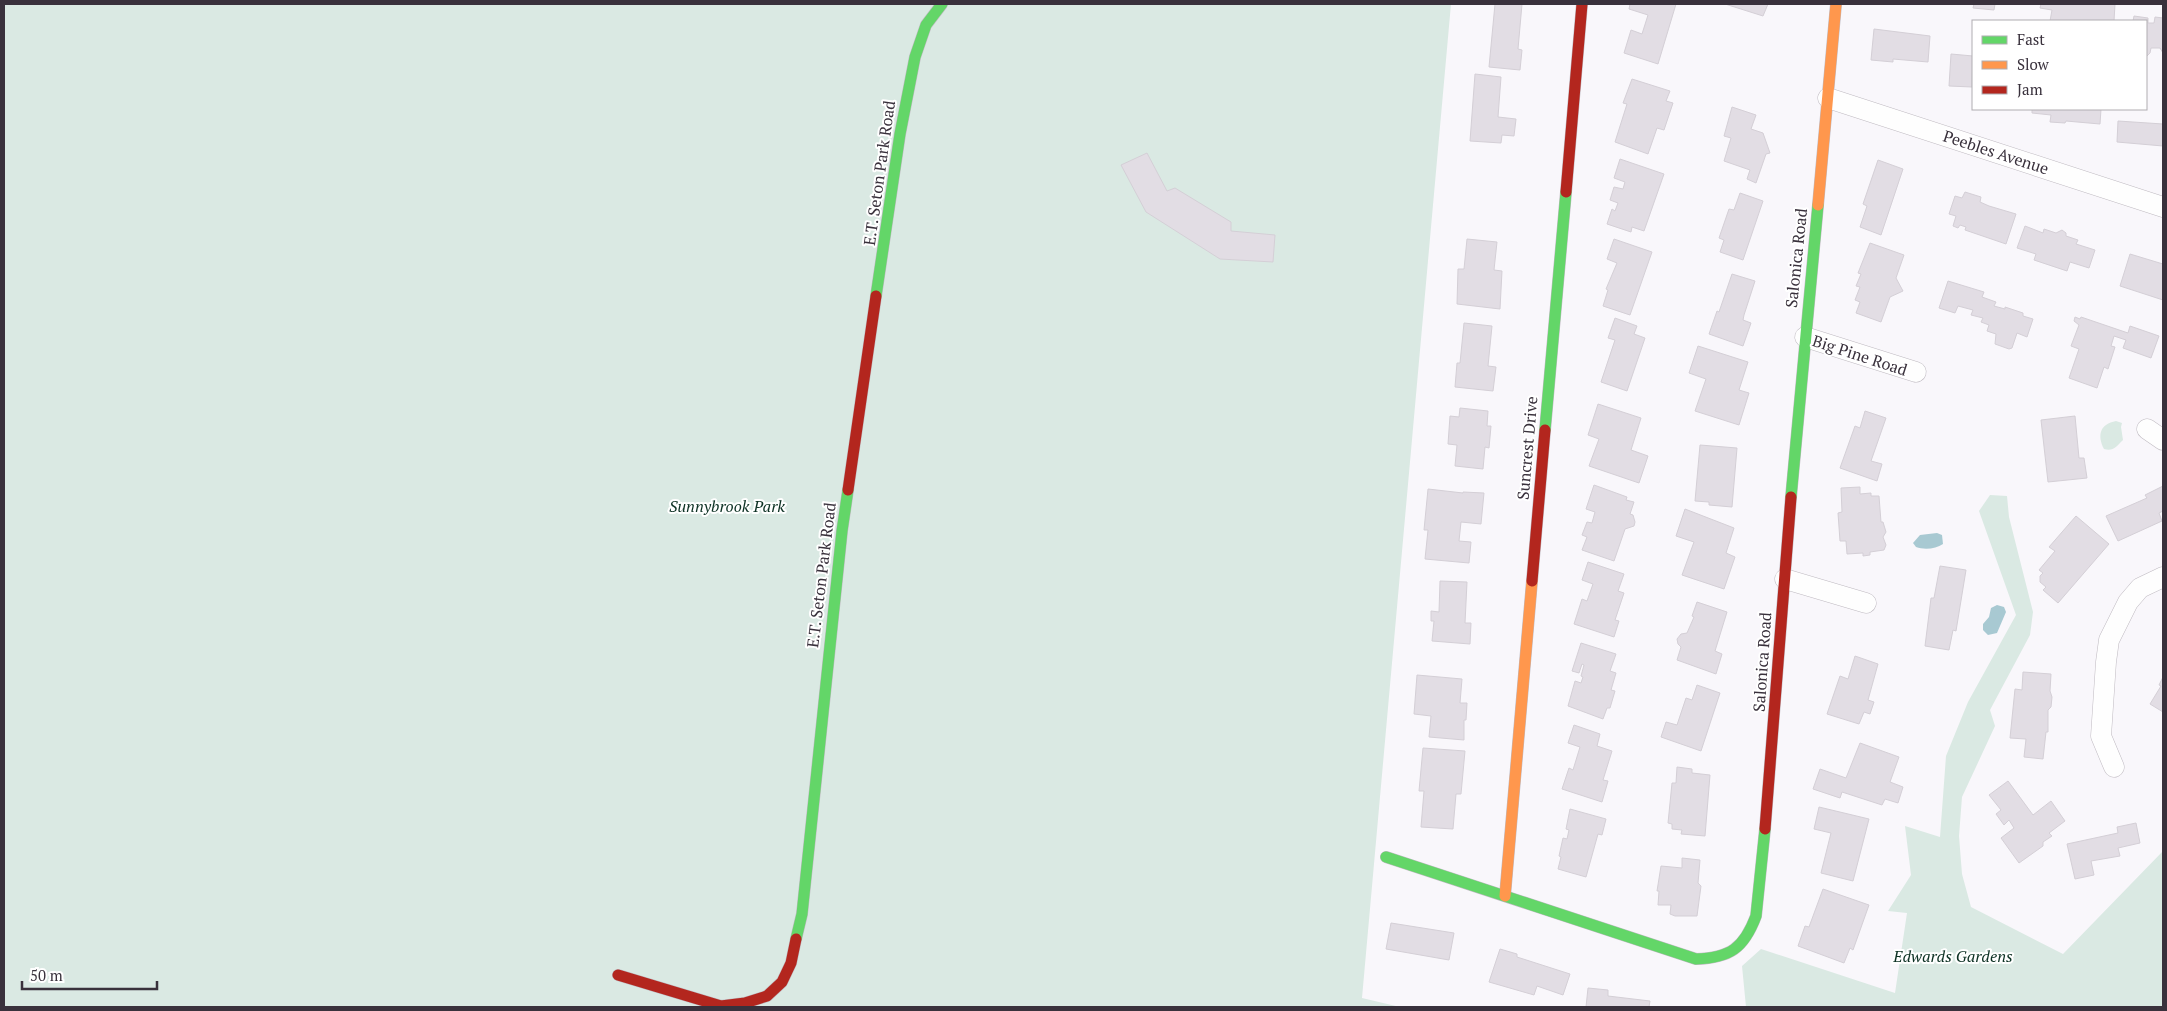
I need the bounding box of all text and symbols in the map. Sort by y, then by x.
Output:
legend [1972,20,2147,110]
text: Fast [2017,29,2045,49]
text: Slow [2017,54,2050,74]
text: Jam [2017,79,2043,99]
street label: E.T. Seton Park Road [858,99,900,247]
street label: Peebles Avenue [1940,125,2052,179]
street label: Salonica Road [1780,207,1812,309]
street label: Big Pine Road [1810,329,1910,381]
street label: Suncrest Drive [1512,395,1542,501]
park label: Sunnybrook Park [669,495,785,517]
street label: E.T. Seton Park Road [801,501,841,649]
street label: Salonica Road [1748,611,1776,713]
park label: Edwards Gardens [1892,945,2013,967]
scale bar [22,958,158,990]
text: 50 m [30,965,63,985]

